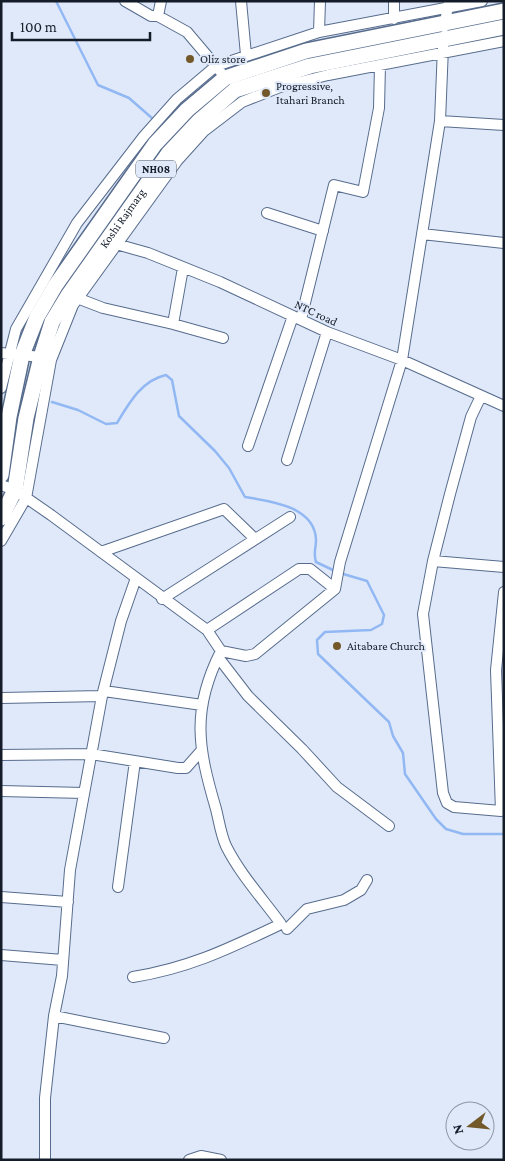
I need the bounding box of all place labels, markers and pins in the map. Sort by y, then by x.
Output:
place label: Oliz store [200,52,246,66]
marker: Oliz store [184,53,196,65]
place label: Progressive, Itahari Branch [276,79,345,107]
marker: Progressive, Itahari Branch [260,87,272,99]
place label: Aitabare Church [347,639,425,653]
marker: Aitabare Church [331,640,343,652]

